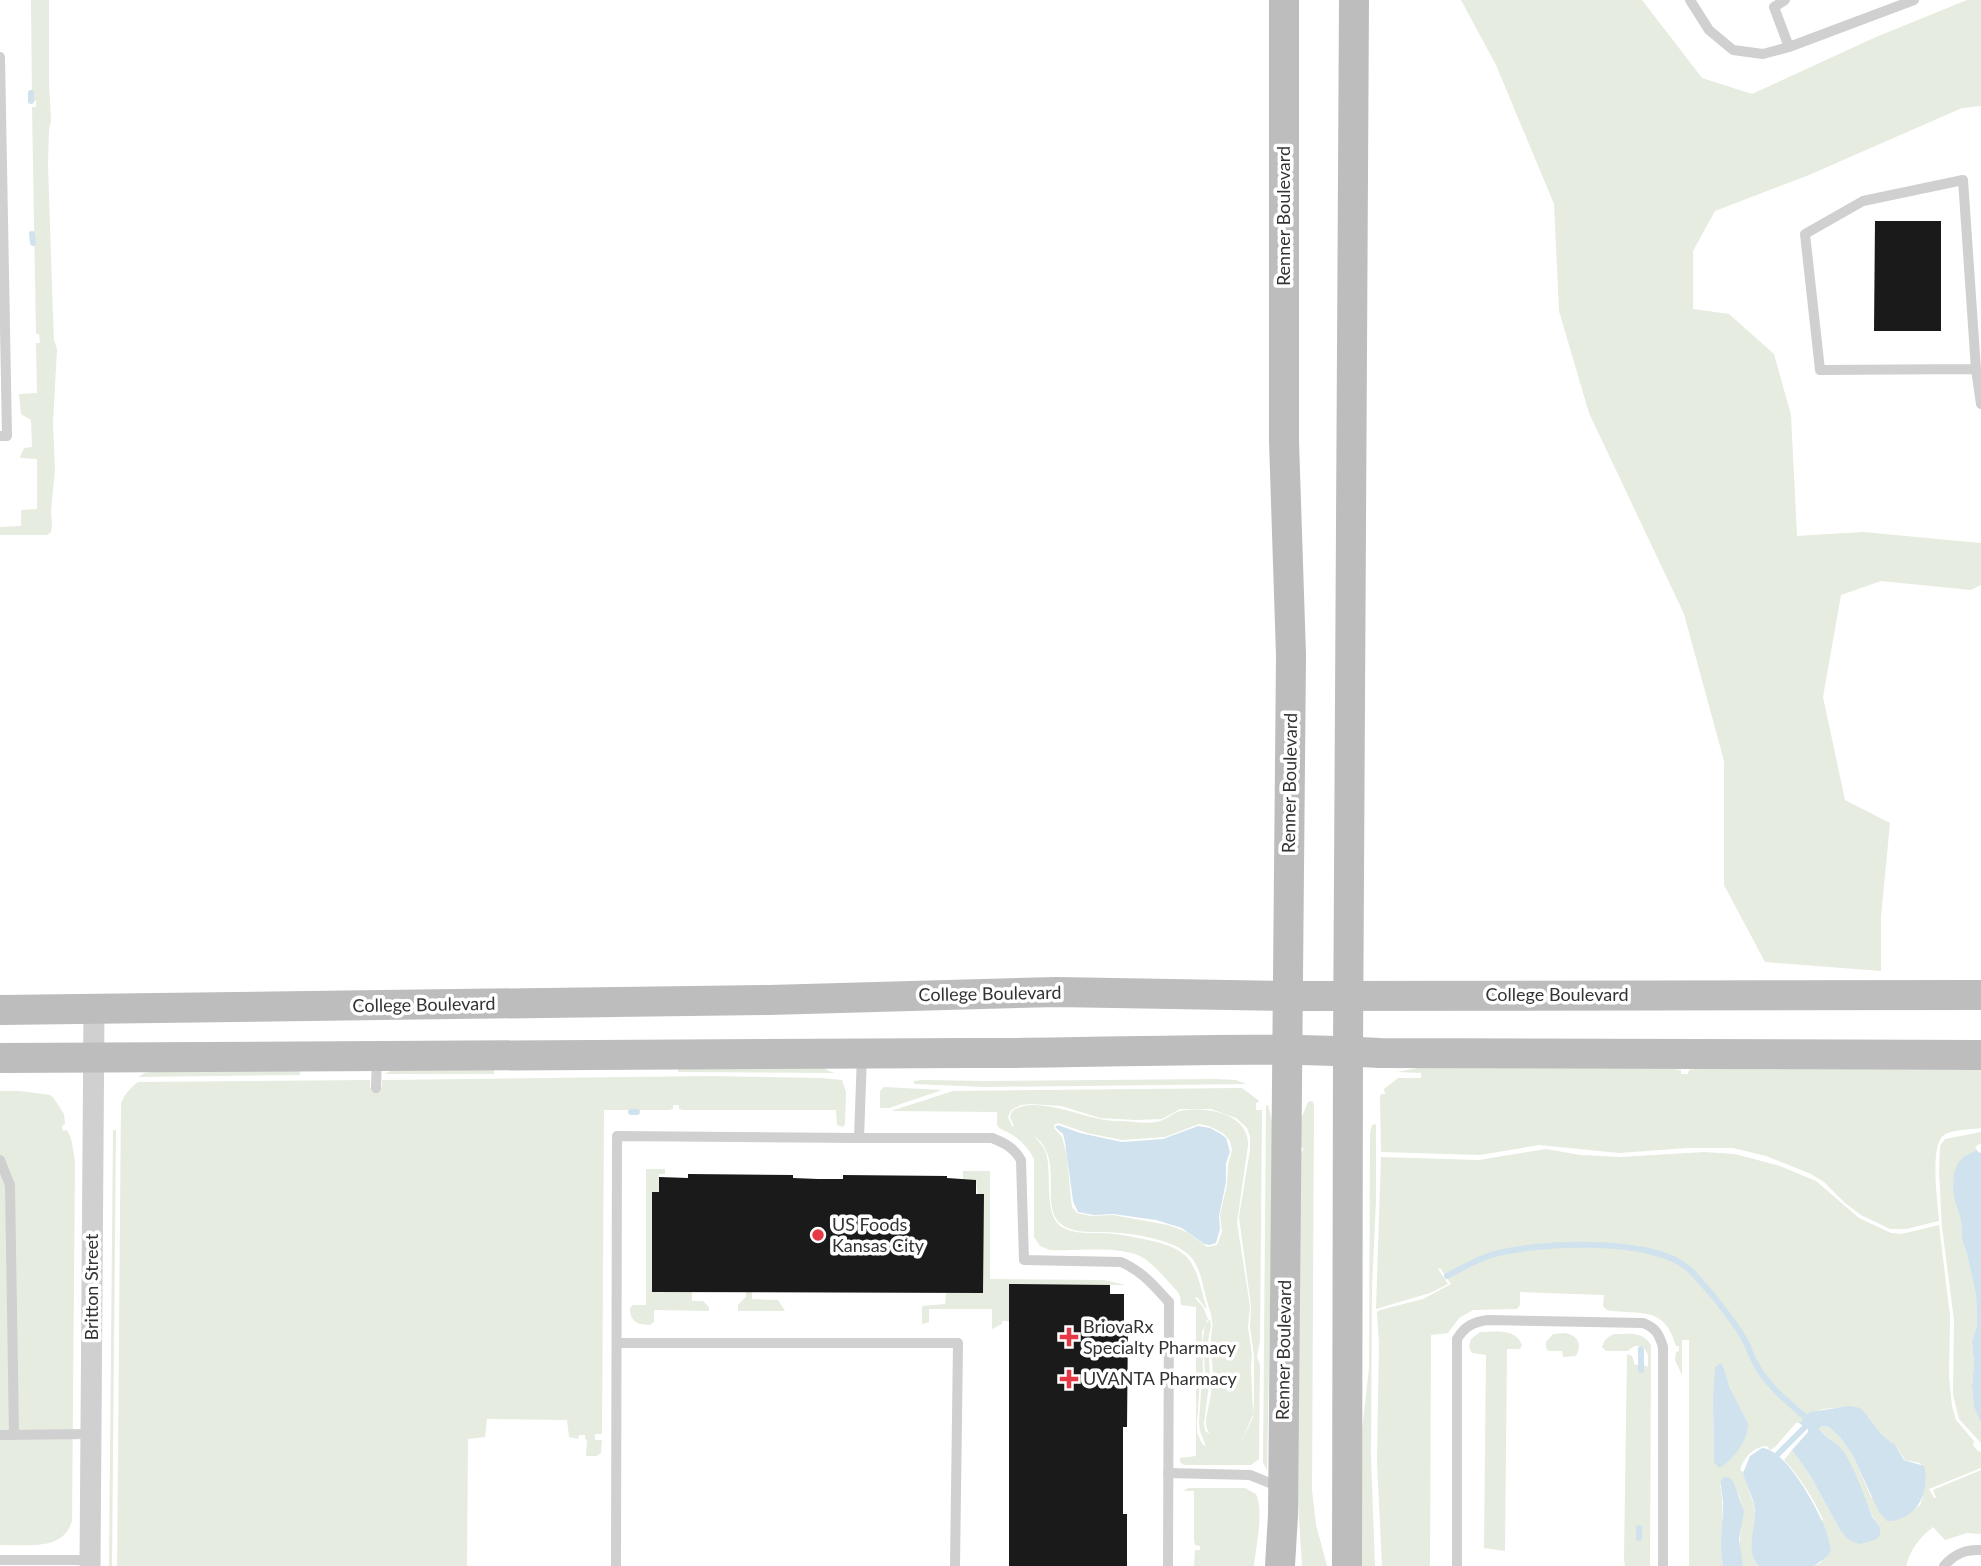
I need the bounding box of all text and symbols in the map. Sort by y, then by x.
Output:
street label: Renner Boulevard [1272,146,1294,286]
street label: Renner Boulevard [1277,713,1301,853]
street label: College Boulevard [918,981,1062,1005]
street label: College Boulevard [1486,983,1629,1005]
street label: College Boulevard [352,992,496,1016]
place label: US Foods Kansas City [832,1213,925,1256]
marker: US Foods Kansas City [810,1227,826,1243]
street label: Britton Street [80,1233,102,1340]
street label: Renner Boulevard [1271,1280,1295,1420]
place label: BriovaRx Specialty Pharmacy [1083,1315,1237,1358]
marker: BriovaRx Specialty Pharmacy [1061,1329,1077,1345]
place label: UVANTA Pharmacy [1083,1367,1238,1389]
marker: UVANTA Pharmacy [1061,1371,1077,1387]

